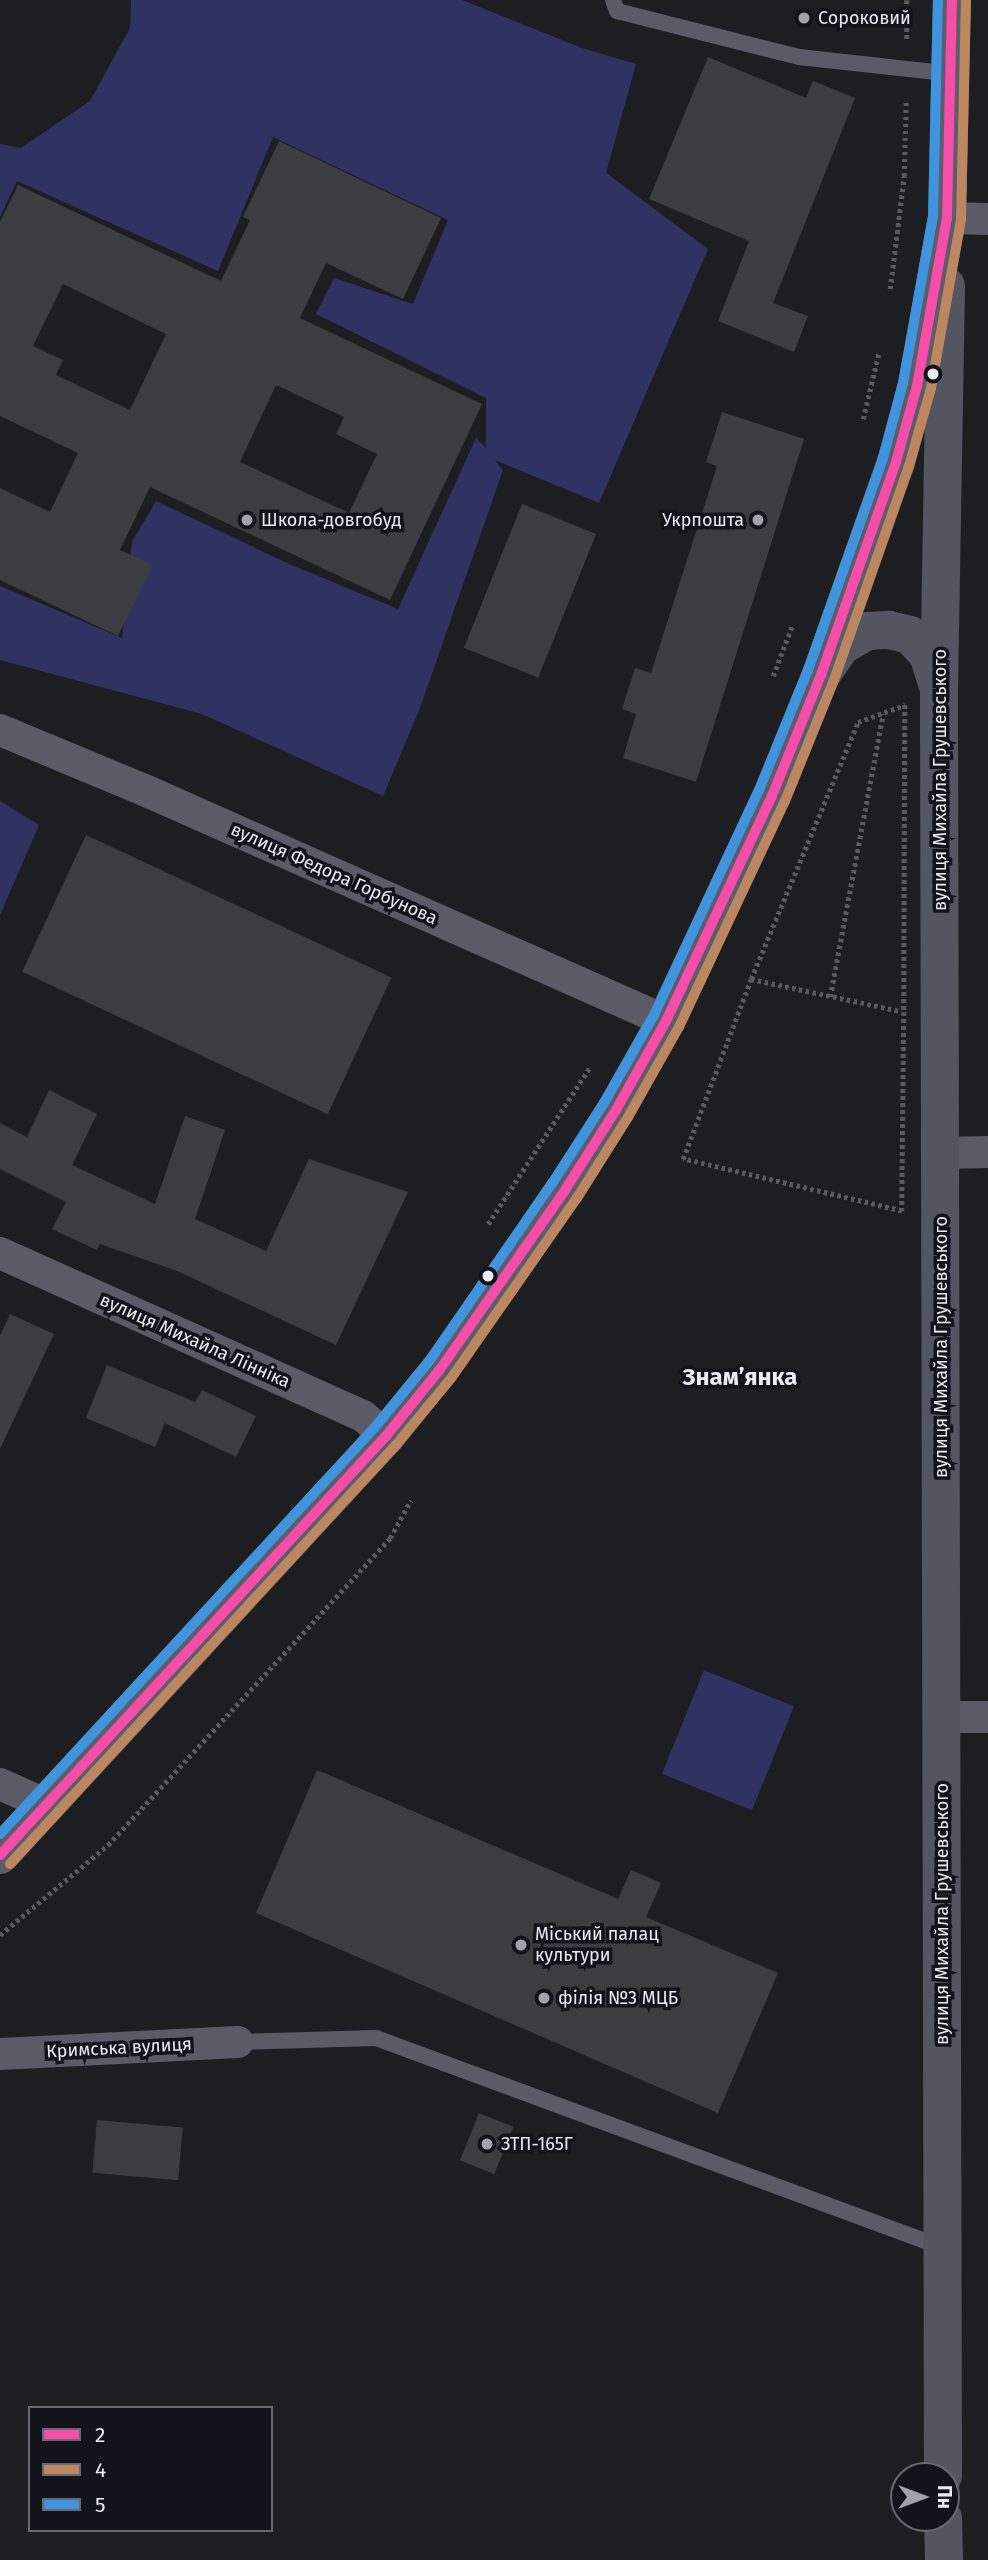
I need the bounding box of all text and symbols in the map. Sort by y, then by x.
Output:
place label: Сороковий [818,7,911,29]
marker: Сороковий [796,10,812,26]
unlabelled marker [926,367,940,381]
place label: Школа-довгобуд [261,509,402,531]
place label: Укрпошта [662,509,744,531]
marker: Школа-довгобуд [239,512,255,528]
marker: Укрпошта [750,512,766,528]
street label: вулиця Михайла Грушевського [929,649,951,911]
street label: вулиця Федора Горбунова [227,819,441,929]
street label: вулиця Михайла Грушевського [930,1216,952,1478]
unlabelled marker [481,1269,495,1283]
street label: вулиця Михайла Лінніка [97,1289,293,1393]
district label: Знам’янка [682,1364,798,1392]
street label: вулиця Михайла Грушевського [931,1783,953,2045]
place label: Міський палац культури [535,1924,659,1966]
marker: Міський палац культури [513,1937,529,1953]
place label: філія №3 МЦБ [558,1987,678,2009]
marker: філія №3 МЦБ [536,1990,552,2006]
street label: Кримська вулиця [46,2033,192,2063]
place label: ЗТП-165Г [501,2133,573,2155]
marker: ЗТП-165Г [479,2136,495,2152]
legend [28,2406,273,2532]
text: 2 [95,2422,105,2448]
text: 4 [95,2457,106,2483]
north arrow [890,2462,960,2532]
text: Пн [933,2485,956,2509]
text: 5 [95,2492,106,2518]

